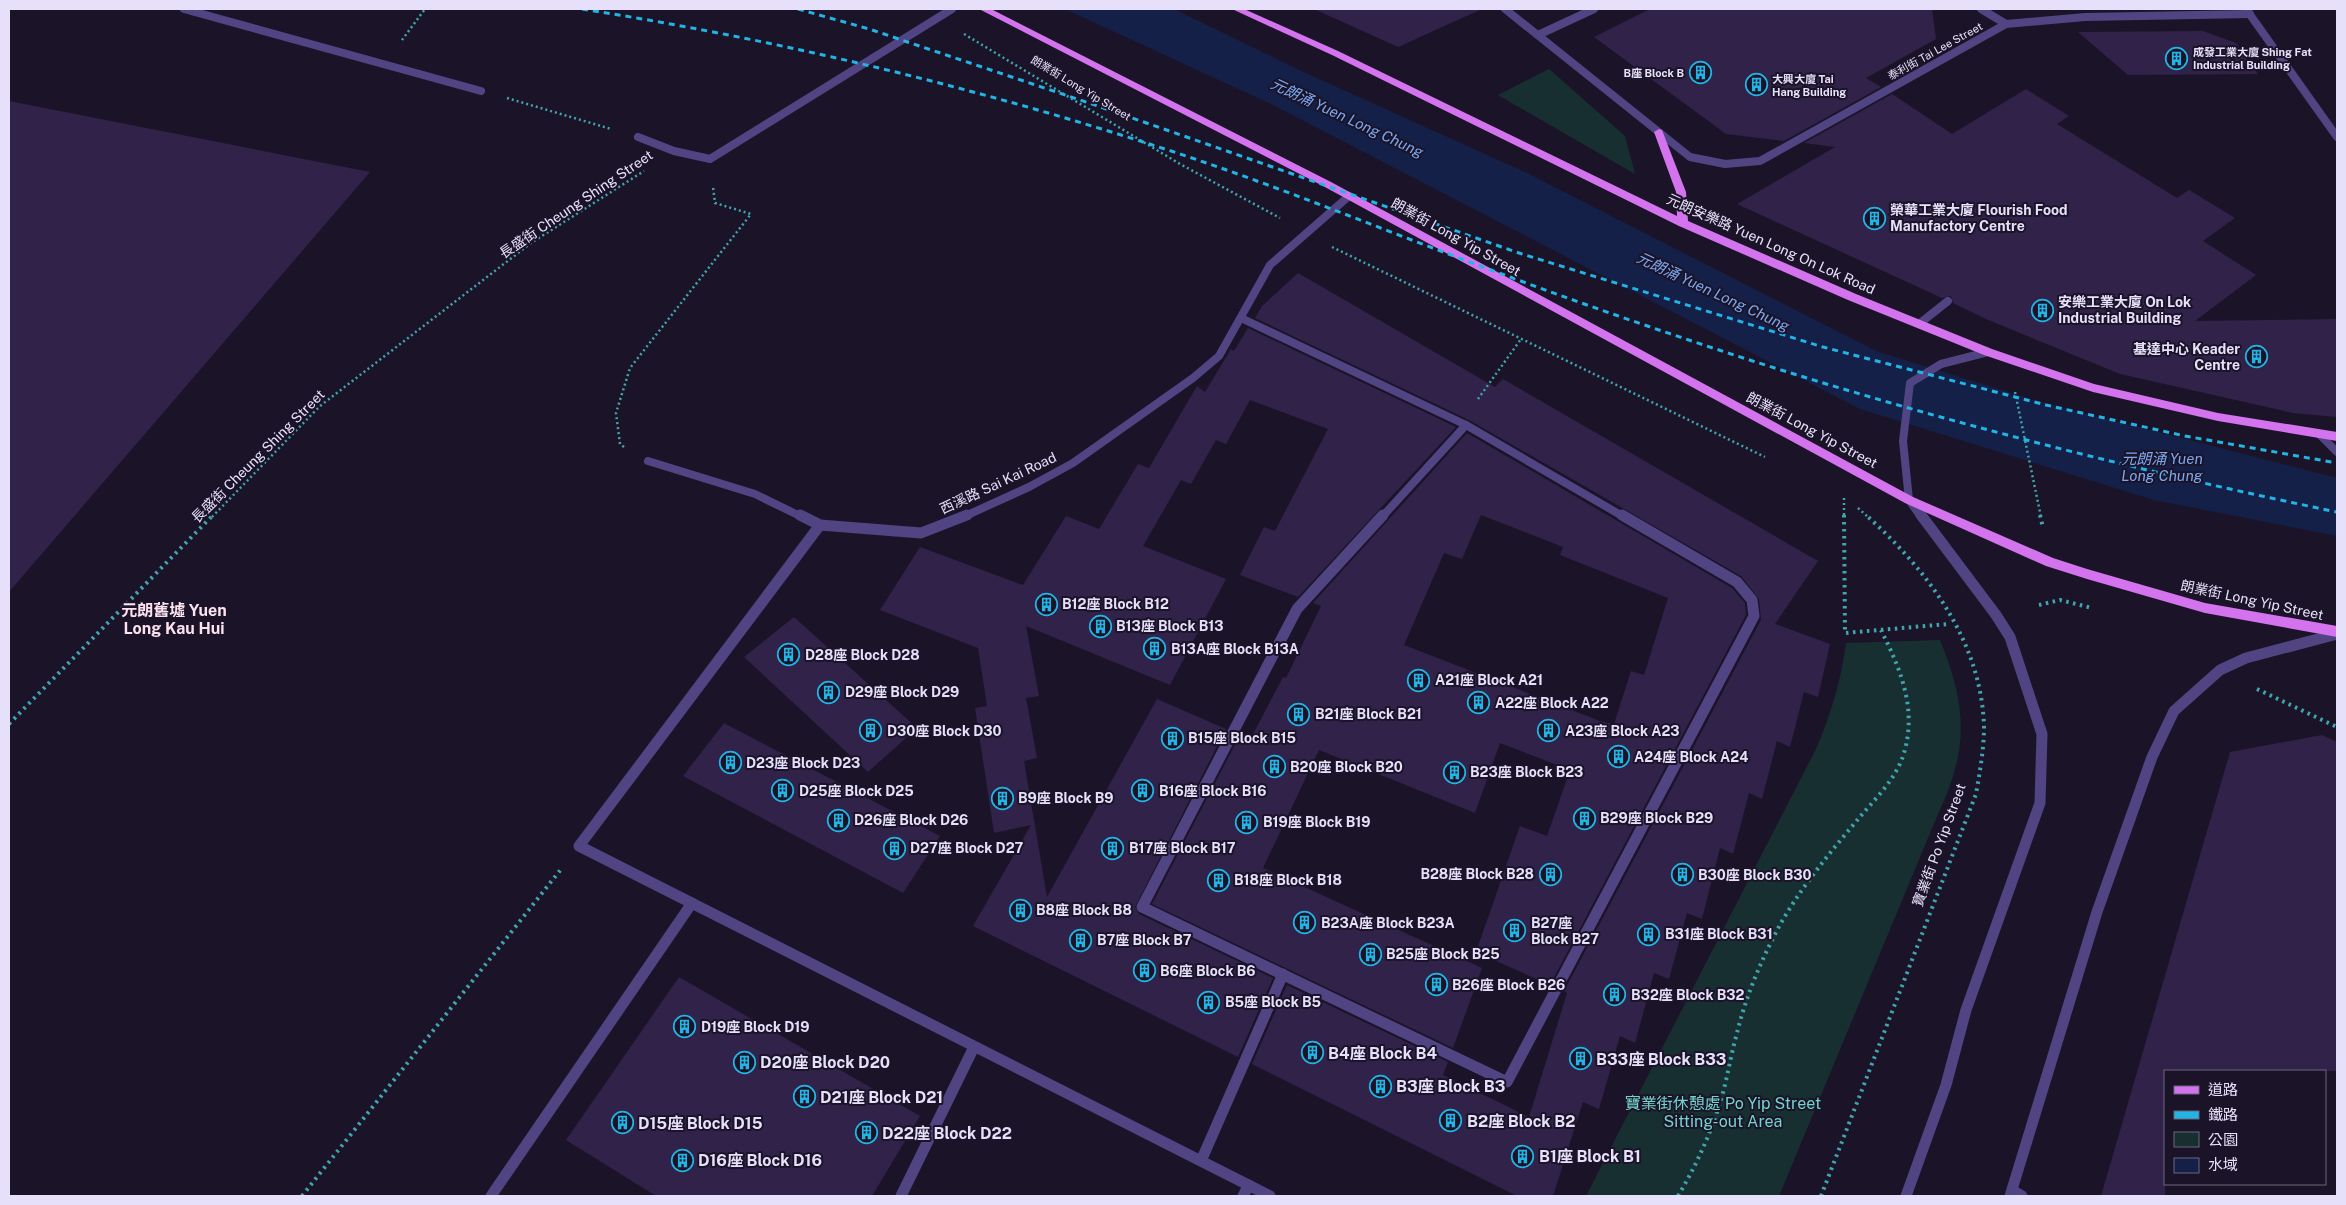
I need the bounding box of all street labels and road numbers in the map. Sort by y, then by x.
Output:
street label: 泰利街 Tai Lee Street [1886,20,1984,82]
street label: 朗業街 Long Yip Street [1029,53,1133,123]
street label: 長盛街 Cheung Shing Street [496,147,656,261]
street label: 元朗安樂路 Yuen Long On Lok Road [1664,191,1878,297]
street label: 朗業街 Long Yip Street [1388,195,1524,279]
street label: 長盛街 Cheung Shing Street [188,386,328,526]
street label: 朗業街 Long Yip Street [1744,389,1880,471]
street label: 西溪路 Sai Kai Road [937,449,1059,517]
street label: 朗業街 Long Yip Street [2179,577,2325,623]
street label: 寶業街 Po Yip Street [1909,781,1969,909]

